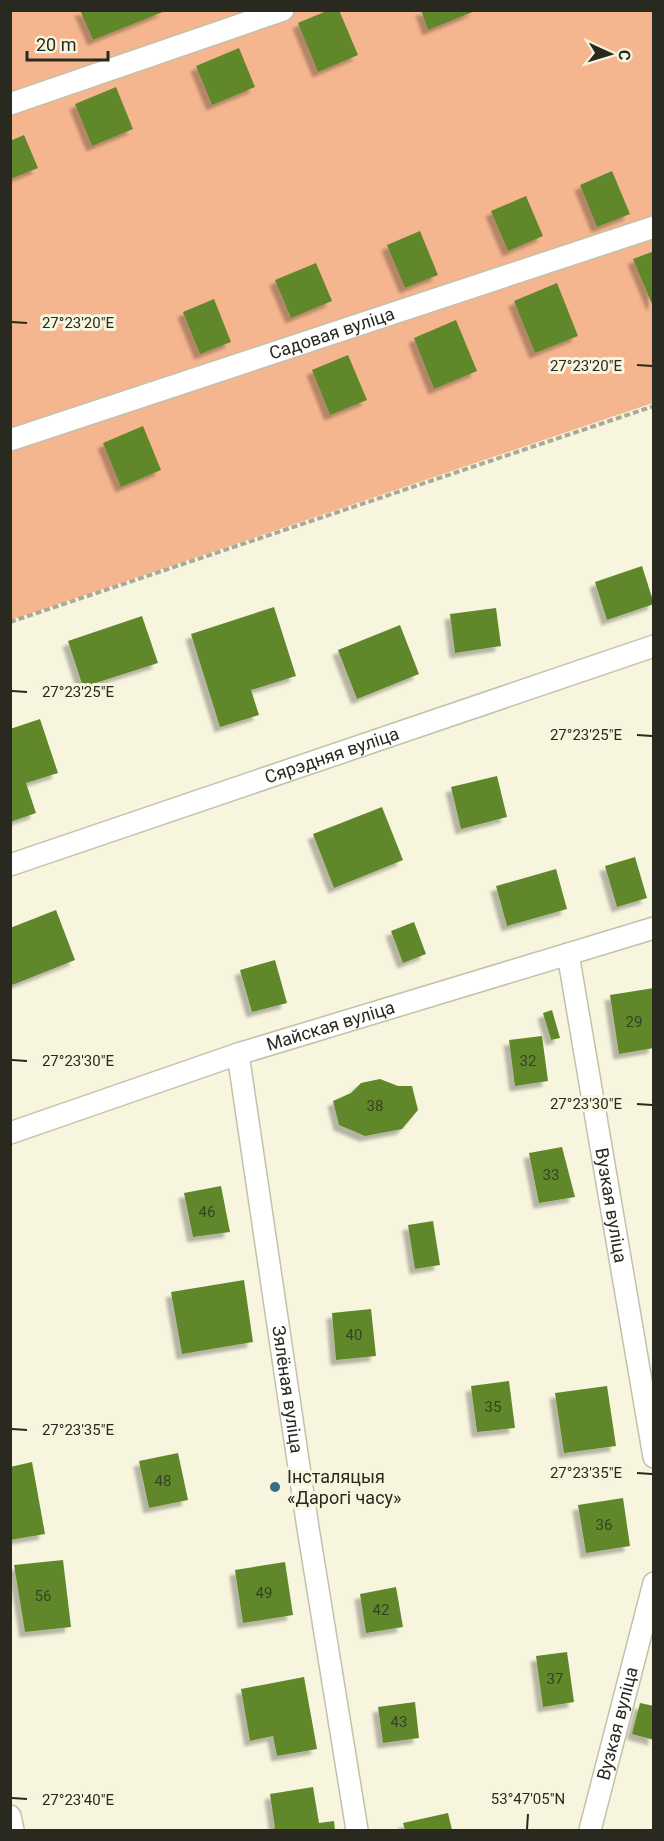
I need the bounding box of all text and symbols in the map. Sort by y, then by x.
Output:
scale bar [27,24,108,62]
north arrow [580,24,640,84]
text: 20 m [36,34,76,55]
text: С [615,49,634,61]
street label: Садовая вуліца [266,303,397,364]
text: 27°23'20"E [42,314,115,332]
text: 27°23'20"E [550,357,623,375]
text: 27°23'25"E [42,683,115,701]
street label: Сярэдняя вуліца [262,723,402,788]
text: 27°23'25"E [550,726,623,744]
street label: Майская вуліца [264,996,397,1055]
house number: 29 [626,1013,642,1031]
text: 27°23'30"E [42,1052,115,1070]
house number: 32 [520,1052,536,1070]
text: 27°23'30"E [550,1095,623,1113]
house number: 38 [367,1097,383,1115]
street label: Вузкая вуліца [591,1146,632,1264]
house number: 33 [543,1166,559,1184]
house number: 46 [199,1203,215,1221]
street label: Зялёная вуліца [268,1324,308,1454]
house number: 40 [346,1326,362,1344]
house number: 35 [485,1398,501,1416]
text: 27°23'35"E [42,1421,115,1439]
text: 27°23'35"E [550,1464,623,1482]
place label: Інсталяцыя «Дарогі часу» [287,1466,402,1508]
house number: 48 [155,1472,171,1490]
marker: Інсталяцыя «Дарогі часу» [268,1480,282,1494]
house number: 36 [596,1516,612,1534]
house number: 49 [256,1584,272,1602]
house number: 56 [35,1587,51,1605]
house number: 42 [373,1601,389,1619]
street label: Вузкая вуліца [592,1664,642,1782]
house number: 37 [547,1670,563,1688]
house number: 43 [391,1713,407,1731]
text: 53°47'05"N [491,1790,565,1808]
text: 27°23'40"E [42,1791,115,1809]

